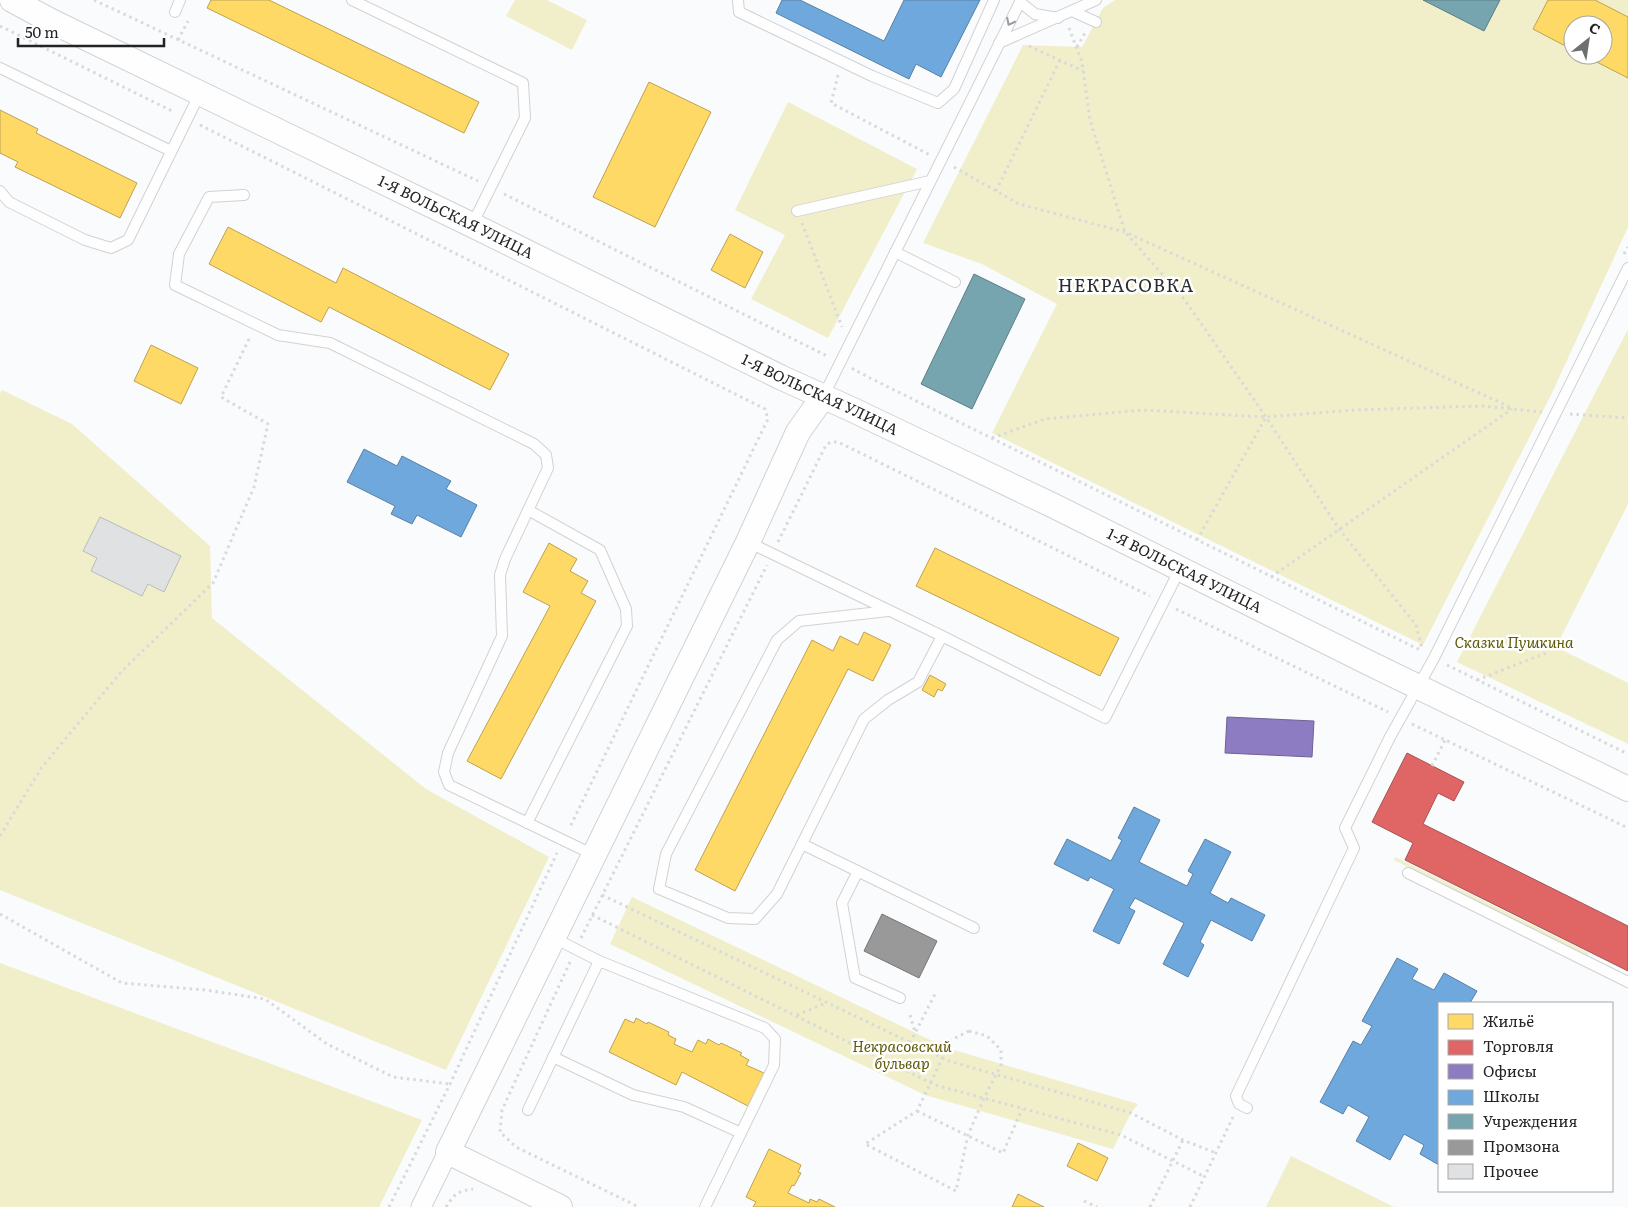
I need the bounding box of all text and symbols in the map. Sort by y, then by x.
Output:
scale bar [18,15,164,47]
north arrow [1563,15,1613,65]
one-way arrow [1006,16,1016,25]
text: С [1586,17,1604,39]
text: 50 m [25,20,59,43]
street label: 1-Я ВОЛЬСКАЯ УЛИЦА [375,168,538,264]
district label: НЕКРАСОВКА [1058,271,1194,298]
street label: 1-Я ВОЛЬСКАЯ УЛИЦА [738,347,902,440]
street label: 1-Я ВОЛЬСКАЯ УЛИЦА [1104,521,1266,618]
park label: Сказки Пушкина [1455,630,1574,653]
legend [1438,1002,1613,1192]
text: Жильё [1483,1009,1534,1032]
park label: Некрасовский бульвар [852,1034,952,1074]
text: Торговля [1483,1034,1554,1057]
text: Офисы [1483,1059,1537,1082]
text: Школы [1483,1084,1539,1107]
text: Учреждения [1483,1109,1578,1132]
text: Промзона [1483,1134,1561,1157]
text: Прочее [1483,1159,1539,1182]

